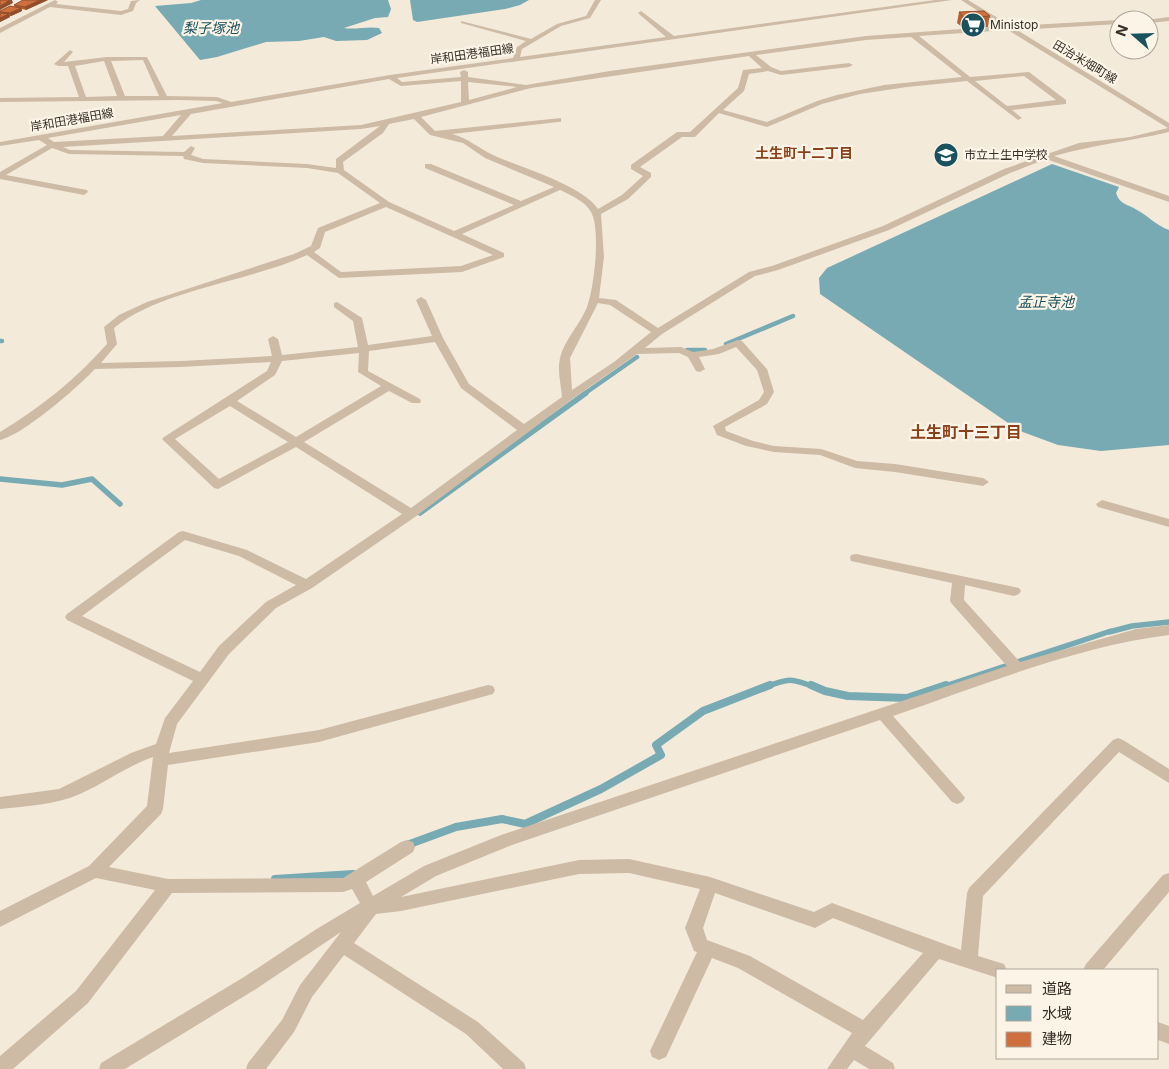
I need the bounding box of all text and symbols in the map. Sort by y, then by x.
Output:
north arrow [1109,10,1159,60]
supermarket icon: Ministop [960,12,986,38]
place label: Ministop [990,17,1038,32]
water label: 梨子塚池 [183,19,241,36]
text: N [1112,22,1131,38]
street label: 田治米畑町線 [1051,37,1120,87]
street label: 岸和田港福田線 [429,40,515,67]
street label: 岸和田港福田線 [29,105,115,134]
school or university icon: 市立土生中学校 [933,142,959,168]
district label: 土生町十二丁目 [755,144,853,161]
place label: 市立土生中学校 [964,147,1048,162]
water label: 孟正寺池 [1018,293,1076,310]
district label: 土生町十三丁目 [910,422,1022,442]
legend [996,969,1159,1059]
text: 道路 [1042,979,1072,998]
text: 水域 [1042,1004,1072,1023]
text: 建物 [1042,1029,1072,1048]

